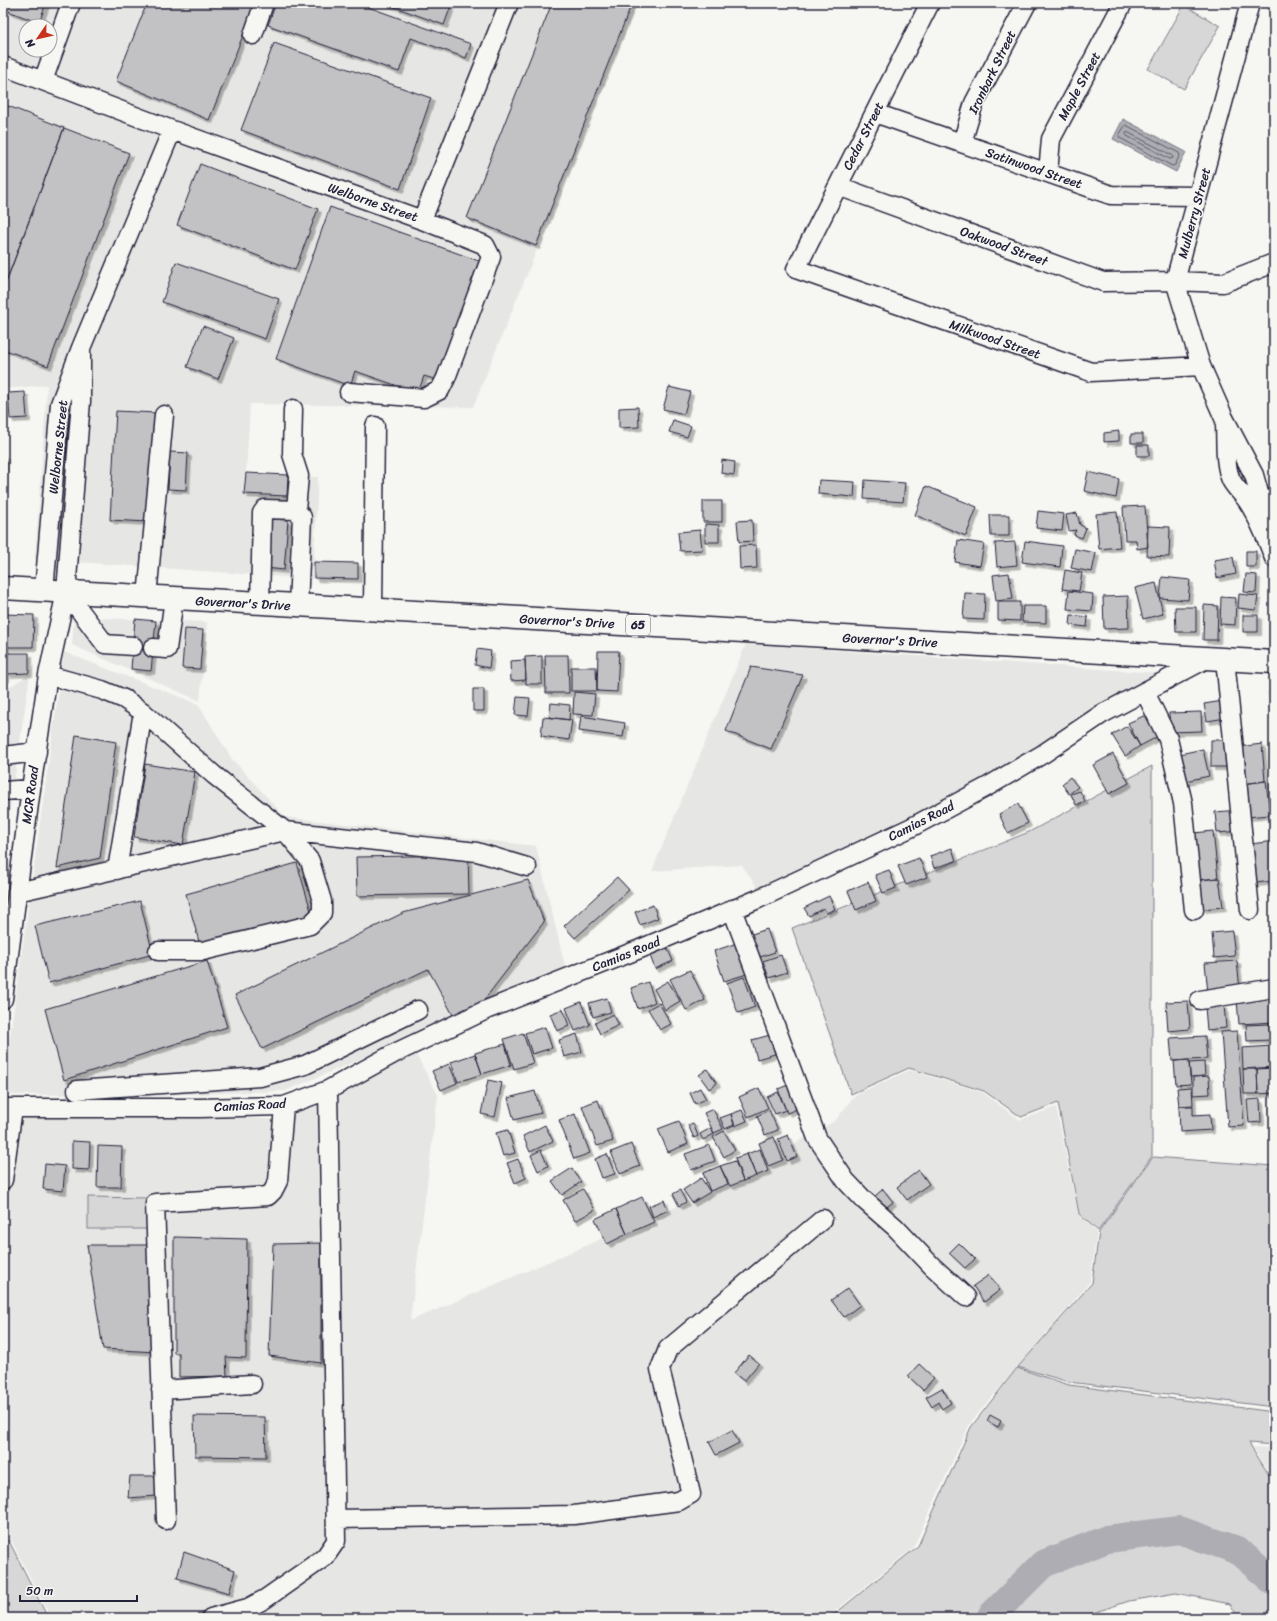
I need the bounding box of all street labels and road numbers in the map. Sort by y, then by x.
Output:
street label: Ironbark Street [961,26,1022,119]
street label: Maple Street [1051,47,1107,125]
street label: Cedar Street [836,97,890,174]
street label: Satinwood Street [982,141,1086,195]
street label: Mulberry Street [1171,165,1217,261]
street label: Welborne Street [325,176,422,228]
street label: Oakwood Street [957,219,1052,273]
street label: Milkwood Street [946,313,1044,365]
street label: Welborne Street [42,399,74,495]
street label: Governor's Drive [195,589,291,617]
street label: Governor's Drive [519,607,615,635]
road number: 65 [626,615,650,635]
street label: Governor's Drive [842,626,938,654]
street label: MCR Road [15,764,46,825]
street label: Camias Road [884,794,959,848]
street label: Camias Road [588,929,665,978]
street label: Camias Road [213,1092,288,1118]

